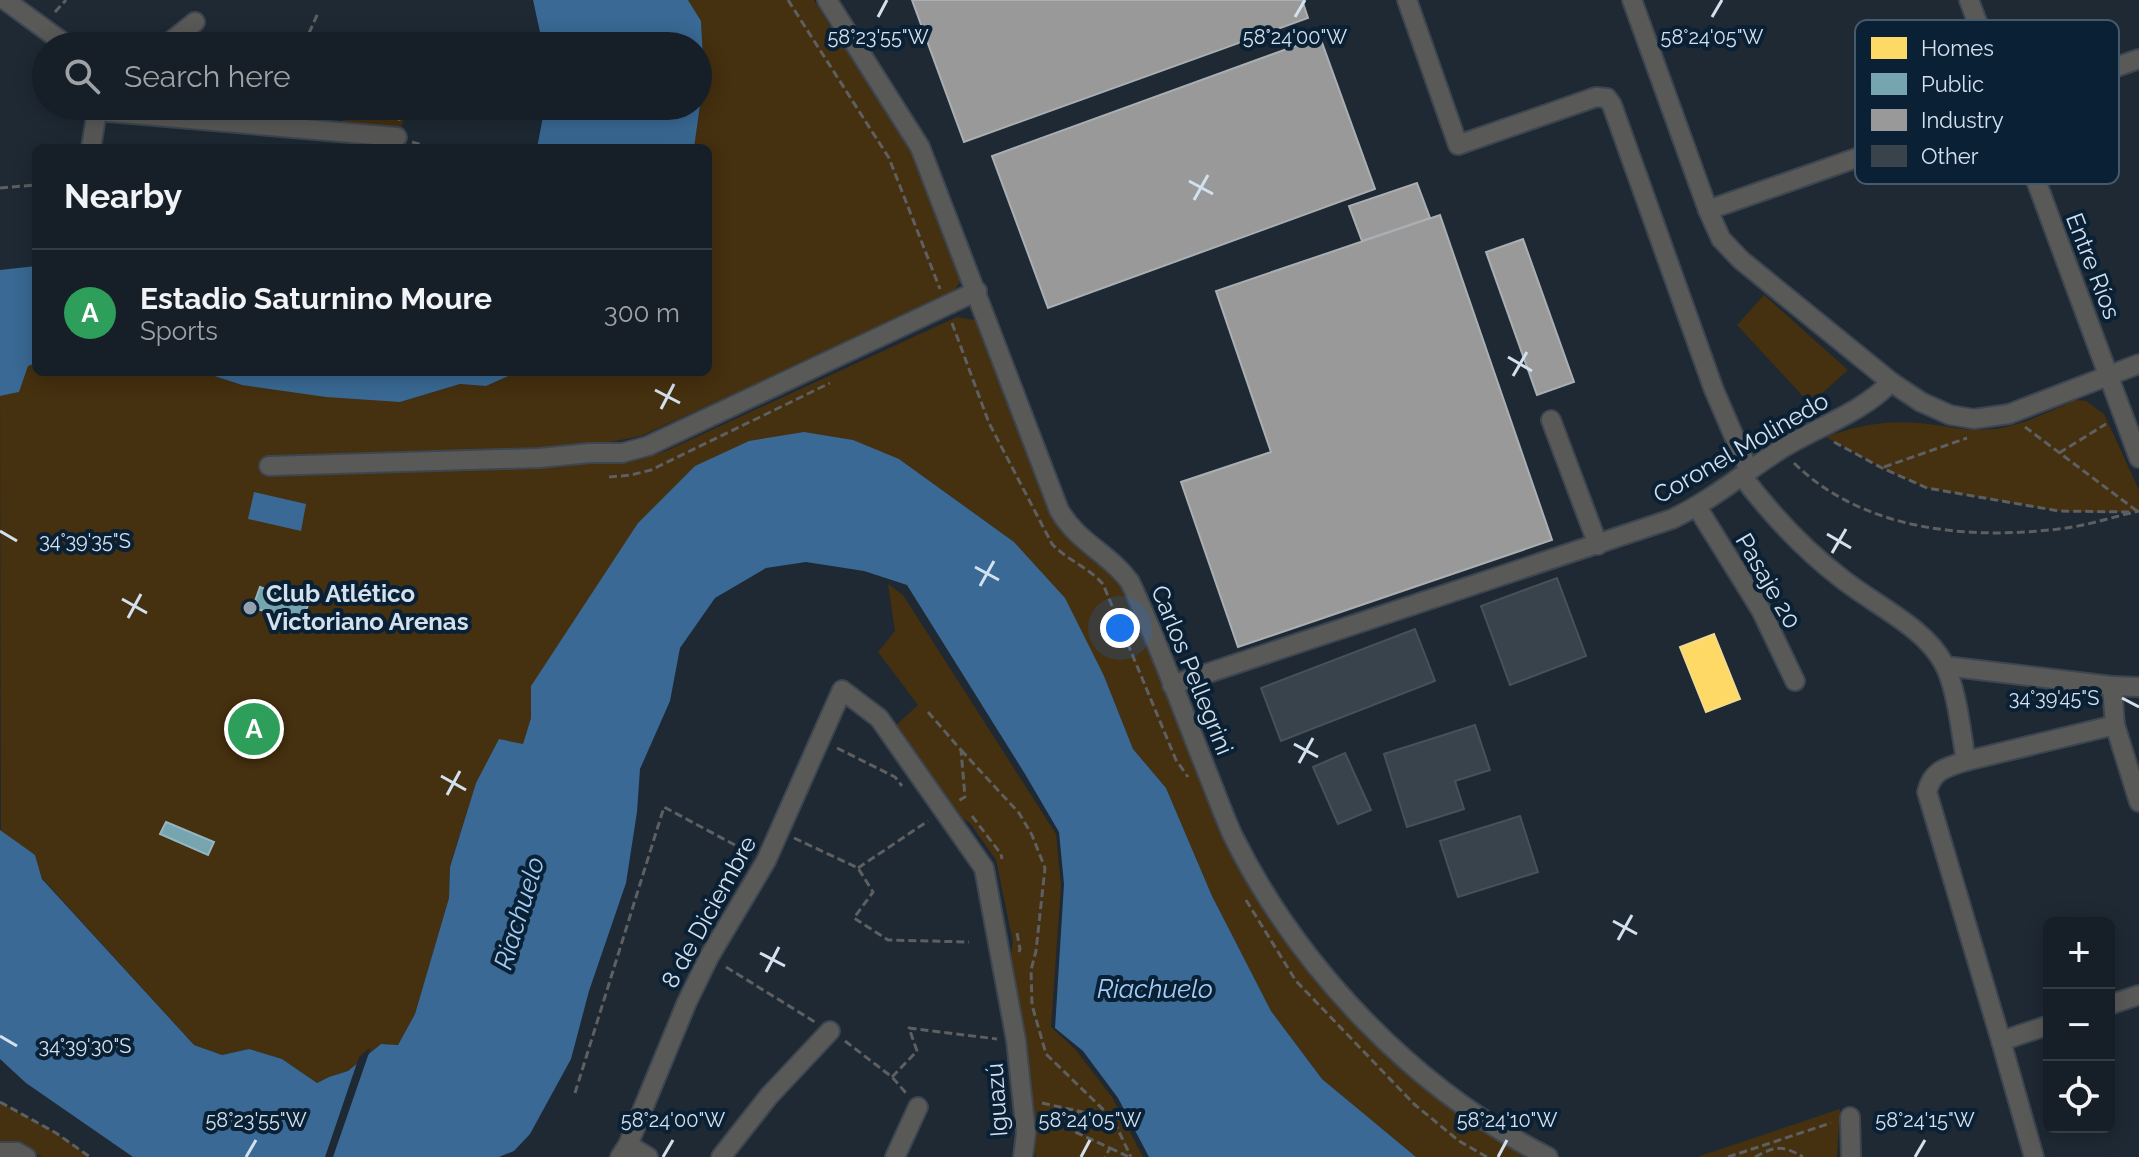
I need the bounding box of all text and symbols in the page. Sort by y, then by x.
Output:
legend [1855,20,2119,184]
text: 58°23'55"W [827,25,929,49]
text: 58°24'00"W [1243,25,1347,49]
text: 58°24'05"W [1660,25,1764,49]
search box [32,32,712,120]
text: Homes [1921,35,1994,61]
icon: search [60,54,104,98]
text: Search here [124,59,291,94]
text: Public [1921,71,1984,97]
text: Industry [1921,107,2004,133]
text: Other [1921,143,1979,169]
text: Nearby [64,176,182,216]
street label: Entre Ríos [2060,209,2127,323]
text: Estadio Saturnino Moure [140,281,492,316]
text: A [81,298,99,328]
text: 300 m [604,298,680,328]
text: Sports [140,316,218,346]
street label: Coronel Molinedo [1648,386,1833,509]
street label: Pasaje 20 [1730,528,1807,634]
text: 34°39'35"S [39,529,131,553]
place label: Club Atlético Victoriano Arenas [266,579,469,636]
street label: Carlos Pellegrini [1145,581,1240,759]
marker: Club Atlético Victoriano Arenas [241,599,259,617]
your location [1100,608,1140,648]
text: 34°39'45"S [2009,686,2099,710]
pin: A [228,699,280,759]
street label: 8 de Diciembre [655,831,762,993]
water label: Riachuelo [488,853,550,973]
map controls [2043,917,2115,1133]
button: + [2043,917,2115,989]
water label: Riachuelo [1097,974,1213,1004]
button: − [2043,989,2115,1061]
text: 34°39'30"S [39,1034,131,1058]
button: locate [2043,1061,2115,1133]
street label: Iguazú [979,1062,1014,1138]
text: 58°23'55"W [205,1108,307,1132]
text: 58°24'00"W [621,1108,725,1132]
text: 58°24'05"W [1038,1108,1142,1132]
text: 58°24'10"W [1457,1108,1557,1132]
text: 58°24'15"W [1875,1108,1975,1132]

